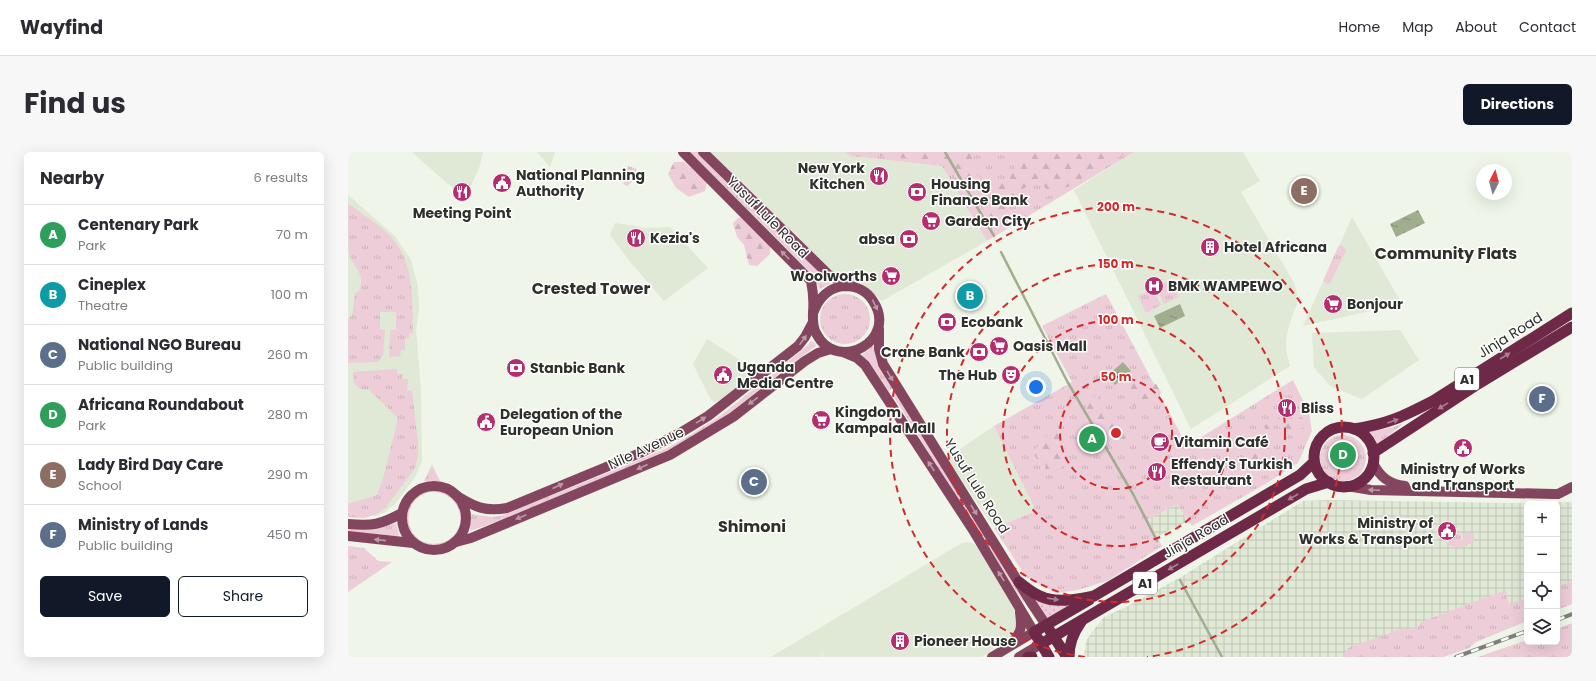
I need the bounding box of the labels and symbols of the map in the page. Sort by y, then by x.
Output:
place label: New York Kitchen [798,158,865,194]
north arrow [1476,164,1512,200]
place label: National Planning Authority [516,165,645,201]
restaurant icon: New York Kitchen [868,165,890,187]
street label: Yusuf Lule Road [722,171,814,263]
public building icon: National Planning Authority [491,172,513,194]
place label: Housing Finance Bank [931,174,1028,210]
pin: E [1291,176,1317,206]
restaurant icon: Meeting Point [451,181,473,203]
bank icon: Housing Finance Bank [906,181,928,203]
text: 200 m [1097,198,1135,215]
place label: Meeting Point [413,203,512,223]
supermarket icon: Garden City [920,210,942,232]
place label: Garden City [945,211,1031,231]
restaurant icon: Kezia's [625,227,647,249]
place label: Kezia's [650,228,700,248]
bank icon: absa [898,228,920,250]
place label: absa [859,229,895,249]
building icon: Hotel Africana [1199,236,1221,258]
place label: Hotel Africana [1224,237,1327,257]
district label: Community Flats [1375,242,1517,265]
one-way arrow [780,250,790,260]
text: 150 m [1098,255,1134,272]
supermarket icon: Woolworths [880,265,902,287]
place label: Woolworths [790,266,877,286]
hospital icon: BMK WAMPEWO [1143,275,1165,297]
place label: BMK WAMPEWO [1168,276,1283,296]
district label: Crested Tower [532,277,650,300]
pin: B [957,281,983,311]
supermarket icon: Bonjour [1322,293,1344,315]
place label: Bonjour [1347,294,1403,314]
one-way arrow [872,299,878,311]
street label: Jinja Road [1474,307,1546,363]
bank icon: Ecobank [936,311,958,333]
text: 100 m [1098,311,1134,328]
place label: Ecobank [961,312,1023,332]
one-way arrow [799,334,807,345]
supermarket icon: Oasis Mall [988,335,1010,357]
place label: Oasis Mall [1013,336,1087,356]
bank icon: Crane Bank [968,341,990,363]
place label: Crane Bank [881,342,965,362]
one-way arrow [1499,352,1511,359]
bank icon: Stanbic Bank [505,357,527,379]
place label: Uganda Media Centre [737,357,834,393]
place label: Stanbic Bank [530,358,625,378]
public building icon: Uganda Media Centre [712,364,734,386]
theatre icon: The Hub [1000,364,1022,386]
place label: The Hub [939,365,997,385]
text: 50 m [1101,368,1132,385]
road number: A1 [1455,368,1479,390]
one-way arrow [887,370,894,382]
your location [1026,377,1046,397]
pin: F [1529,384,1555,414]
one-way arrow [747,397,758,405]
restaurant icon: Bliss [1276,397,1298,419]
place label: Bliss [1301,398,1334,418]
place label: Kingdom Kampala Mall [835,402,935,438]
one-way arrow [1438,403,1449,410]
place label: Delegation of the European Union [500,404,623,440]
supermarket icon: Kingdom Kampala Mall [810,409,832,431]
public building icon: Delegation of the European Union [475,411,497,433]
one-way arrow [696,416,706,424]
one-way arrow [1387,417,1399,423]
street label: Nile Avenue [605,422,688,474]
pin: A [1079,424,1105,454]
centre of rings [1109,426,1123,440]
cafe icon: Vitamin Café [1149,431,1171,453]
place label: Vitamin Café [1174,432,1269,452]
street label: Yusuf Lule Road [940,434,1014,538]
public building icon: Ministry of Works and Transport [1452,437,1474,459]
pin: D [1330,440,1356,470]
place label: Effendy's Turkish Restaurant [1171,454,1293,490]
place label: Ministry of Works and Transport [1401,459,1526,495]
one-way arrow [928,460,935,472]
restaurant icon: Effendy's Turkish Restaurant [1146,461,1168,483]
one-way arrow [635,465,647,471]
pin: C [741,467,767,497]
one-way arrow [552,483,564,489]
one-way arrow [1368,486,1380,493]
one-way arrow [1287,493,1299,500]
one-way arrow [971,504,978,516]
street label: Jinja Road [1159,509,1233,563]
place label: Ministry of Works & Transport [1299,513,1433,549]
one-way arrow [515,514,527,520]
district label: Shimoni [718,515,786,538]
public building icon: Ministry of Works & Transport [1436,520,1458,542]
one-way arrow [374,536,386,543]
one-way arrow [1167,563,1179,570]
one-way arrow [997,571,1005,581]
road number: A1 [1133,572,1157,594]
one-way arrow [1047,596,1059,602]
building icon: Pioneer House [889,630,911,652]
place label: Pioneer House [914,631,1017,651]

